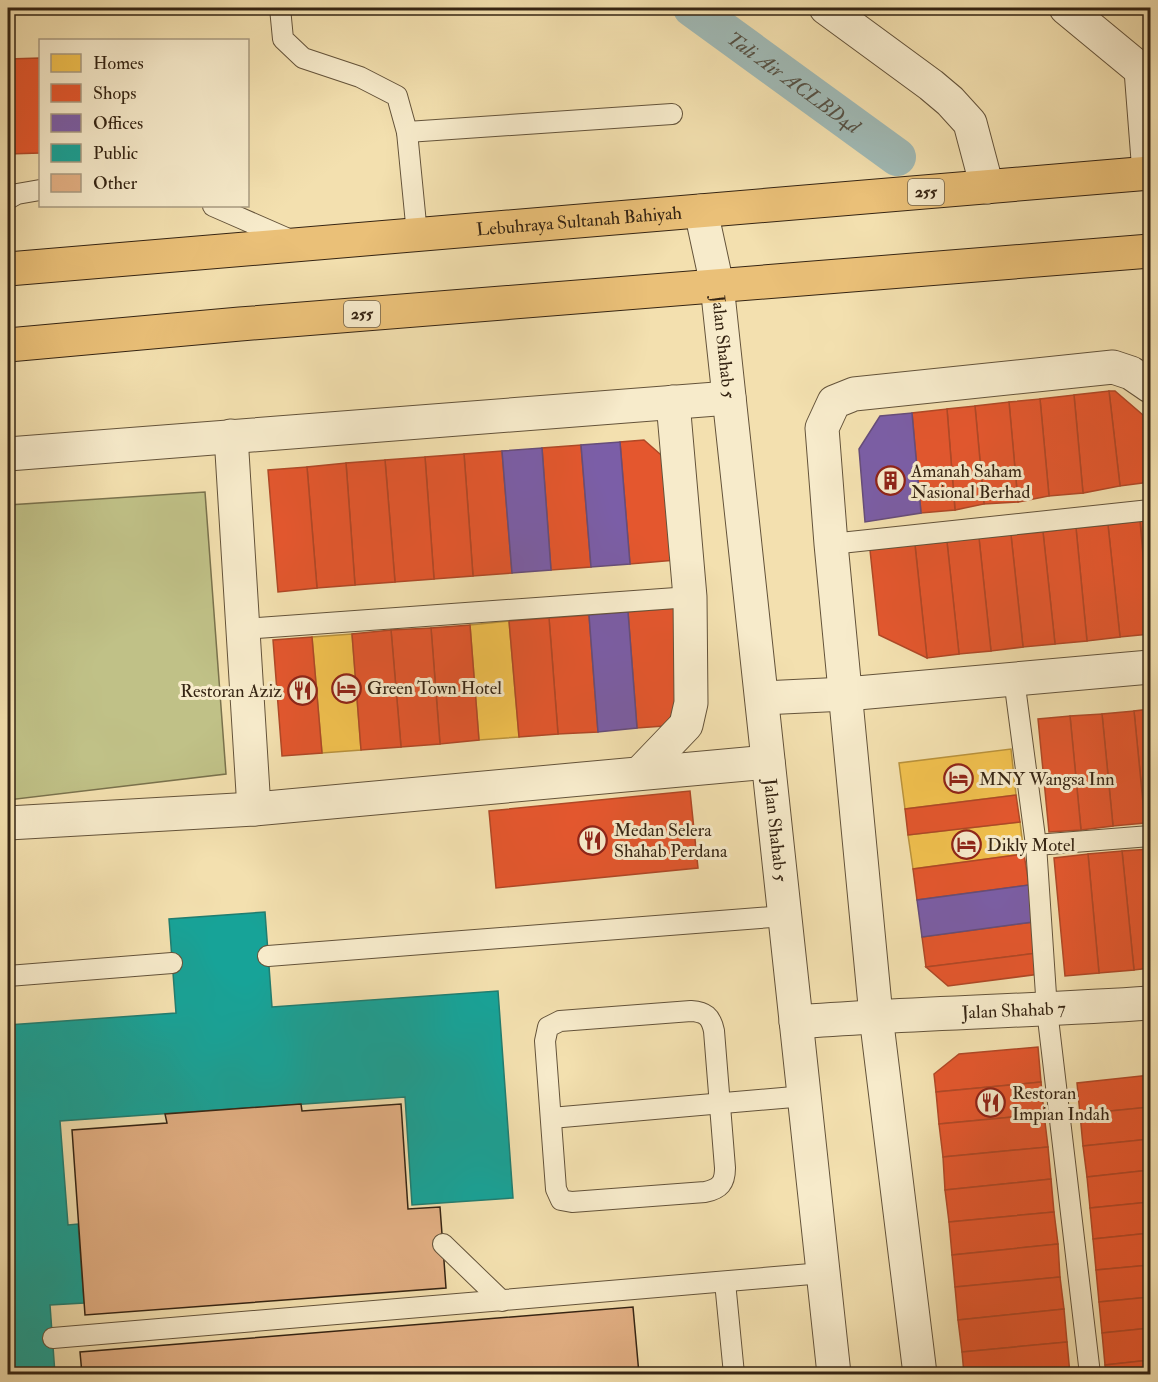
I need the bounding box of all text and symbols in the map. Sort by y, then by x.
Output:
water label: Tali Air ACLBD4d [723,25,867,140]
legend [39,39,249,207]
text: Homes [93,52,144,75]
text: Shops [93,82,136,105]
text: Offices [93,112,143,135]
text: Public [93,142,138,165]
text: Other [93,172,137,195]
road number: 255 [908,179,944,205]
street label: Lebuhraya Sultanah Bahiyah [475,201,683,241]
street label: Jalan Shahab 5 [707,293,741,400]
road number: 255 [344,301,380,327]
place label: Amanah Saham Nasional Berhad [910,460,1030,504]
building icon: Amanah Saham Nasional Berhad [874,465,906,497]
hotel icon: Green Town Hotel [330,672,362,704]
restaurant icon: Restoran Aziz [287,675,319,707]
place label: Green Town Hotel [367,677,502,700]
place label: Restoran Aziz [180,680,282,703]
hotel icon: MNY Wangsa Inn [942,763,974,795]
place label: MNY Wangsa Inn [979,768,1114,791]
street label: Jalan Shahab 5 [758,776,793,883]
place label: Medan Selera Shahab Perdana [614,819,728,863]
restaurant icon: Medan Selera Shahab Perdana [577,824,609,856]
hotel icon: Dikly Motel [950,829,982,861]
place label: Dikly Motel [987,834,1075,857]
street label: Jalan Shahab 7 [960,996,1066,1024]
place label: Restoran Impian Indah [1012,1082,1110,1126]
restaurant icon: Restoran Impian Indah [975,1087,1007,1119]

